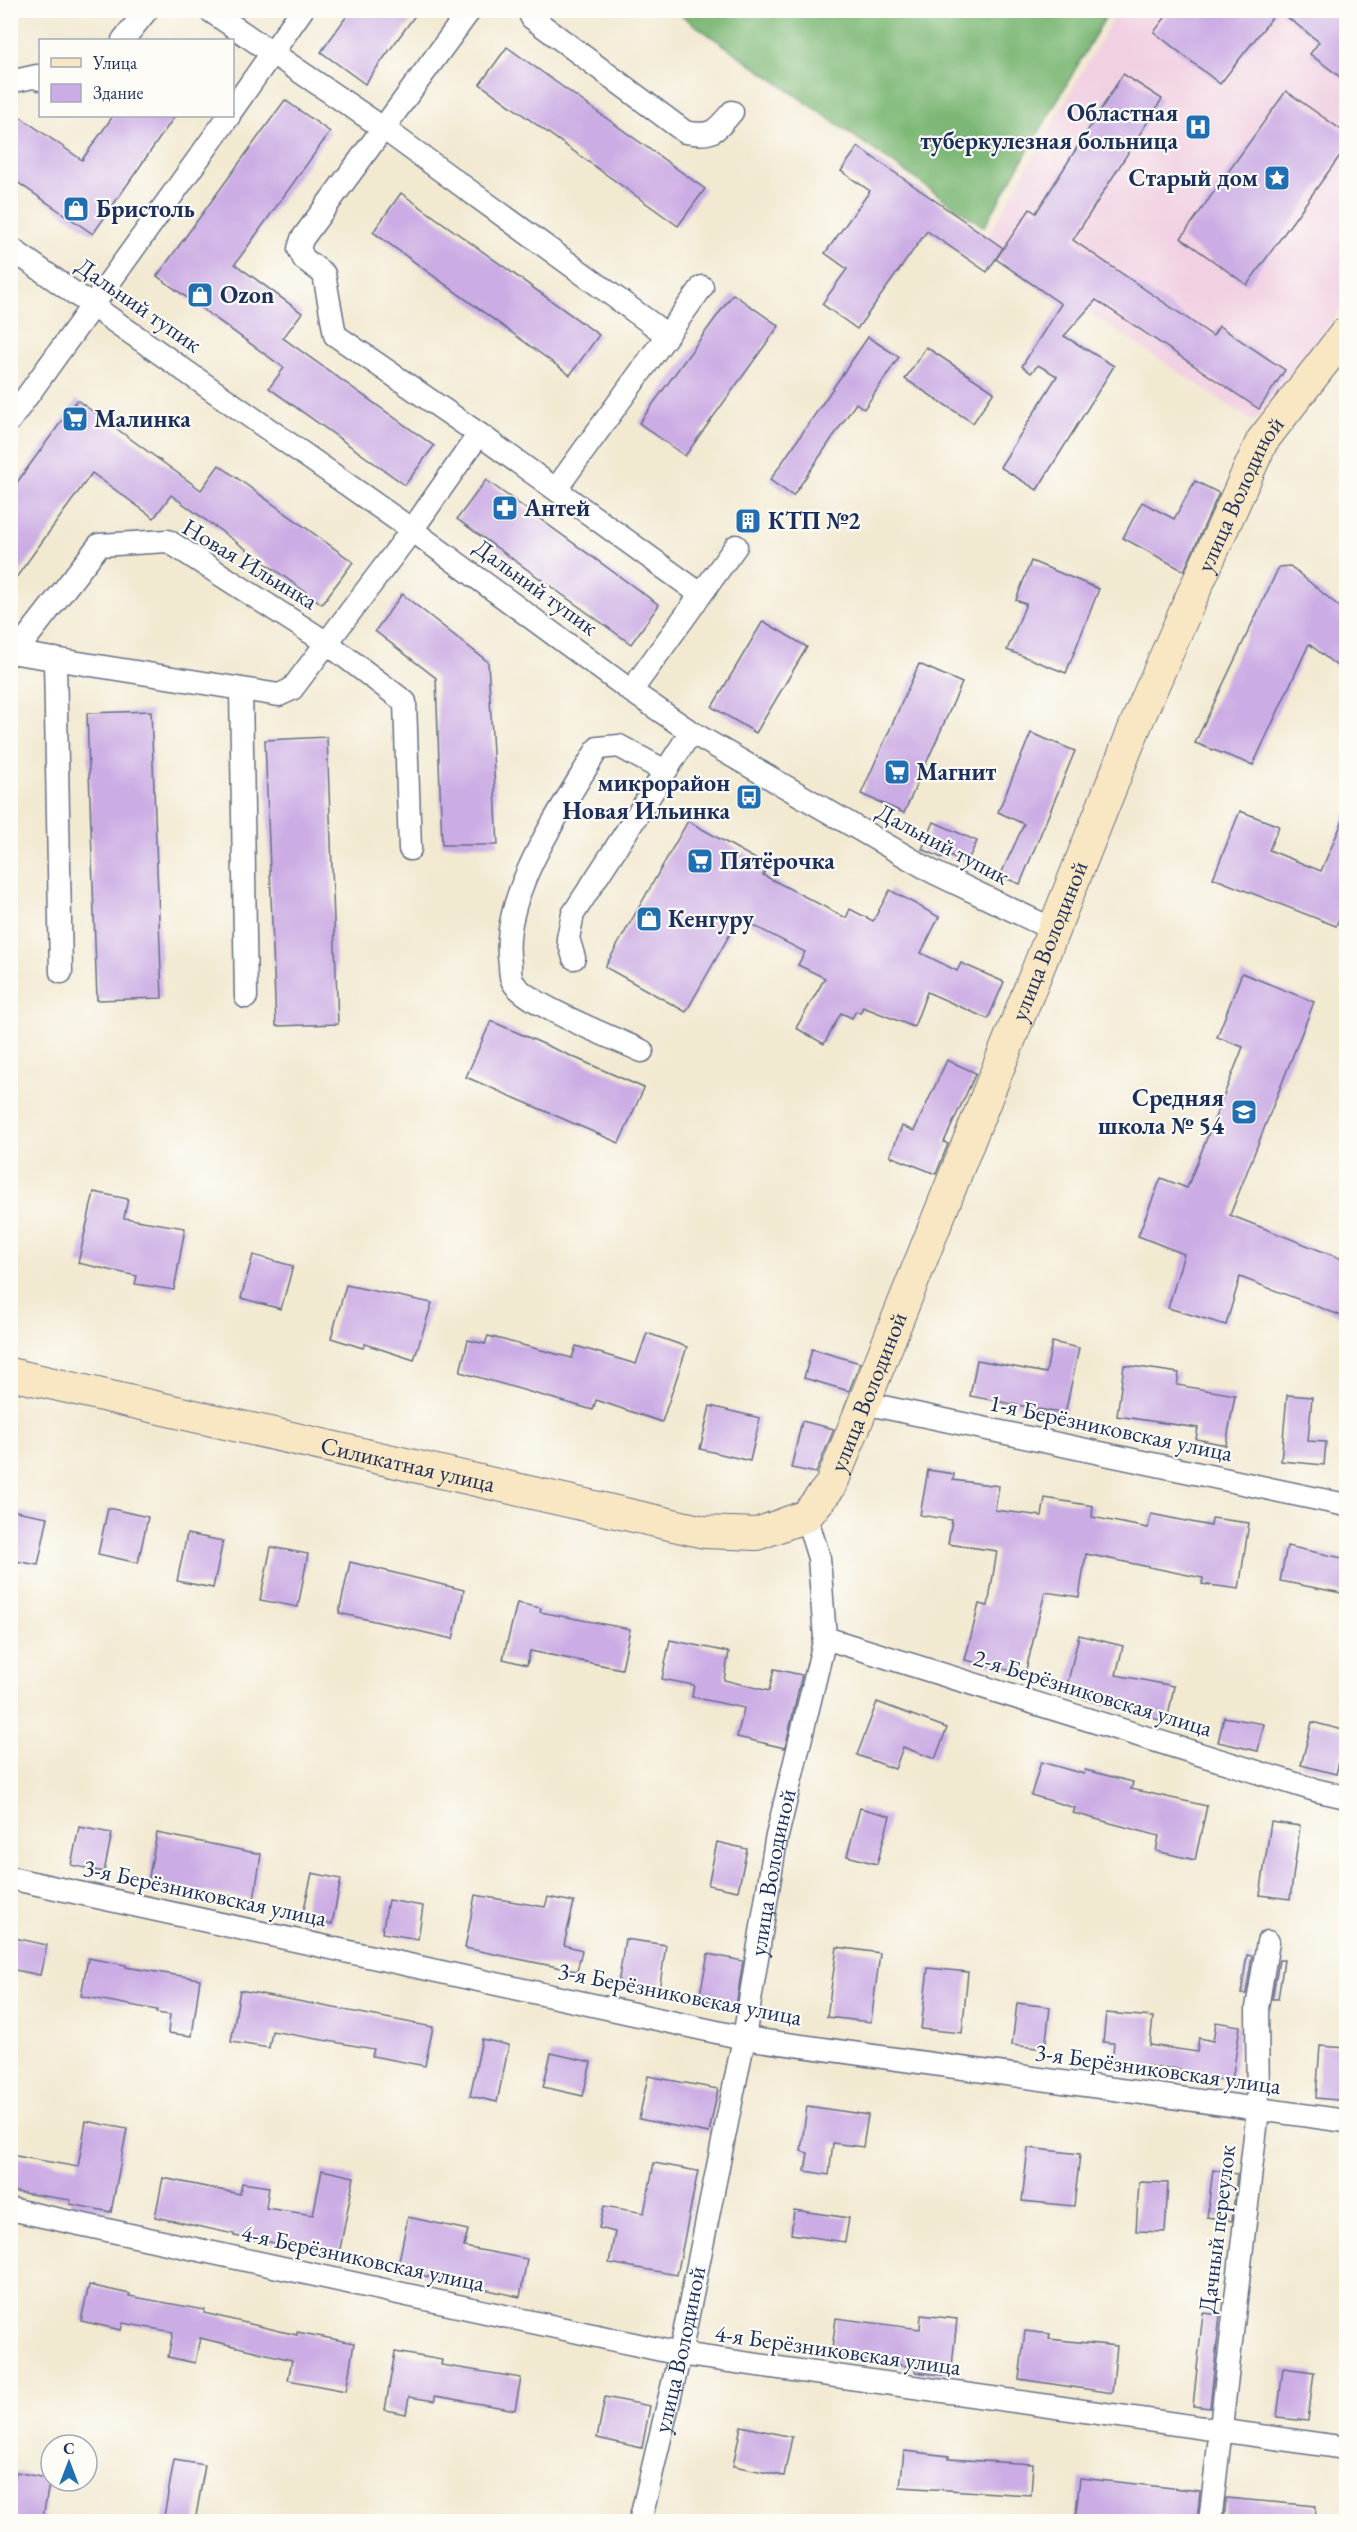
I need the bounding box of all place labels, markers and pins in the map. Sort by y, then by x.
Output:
place label: Областная туберкулезная больница [920,97,1178,157]
hospital icon: Областная туберкулезная больница [1183,112,1213,142]
place label: Старый дом [1129,162,1258,193]
place icon: Старый дом [1262,163,1292,193]
place label: Бристоль [96,193,195,224]
shop icon: Бристоль [61,194,91,224]
place label: Ozon [220,279,275,310]
shop icon: Ozon [185,280,215,310]
place label: Малинка [94,403,191,434]
supermarket icon: Малинка [60,404,90,434]
place label: Антей [523,492,590,523]
pharmacy icon: Антей [490,493,520,523]
place label: КТП №2 [768,505,861,536]
building icon: КТП №2 [733,506,763,536]
place label: Магнит [916,756,997,787]
supermarket icon: Магнит [882,757,912,787]
place label: микрорайон Новая Ильинка [563,767,730,826]
bus stop icon: микрорайон Новая Ильинка [734,782,764,812]
place label: Пятёрочка [720,845,835,876]
supermarket icon: Пятёрочка [685,846,715,876]
place label: Кенгуру [668,903,754,935]
shop icon: Кенгуру [634,904,664,934]
place label: Средняя школа № 54 [1098,1082,1224,1141]
school or university icon: Средняя школа № 54 [1229,1097,1259,1127]

